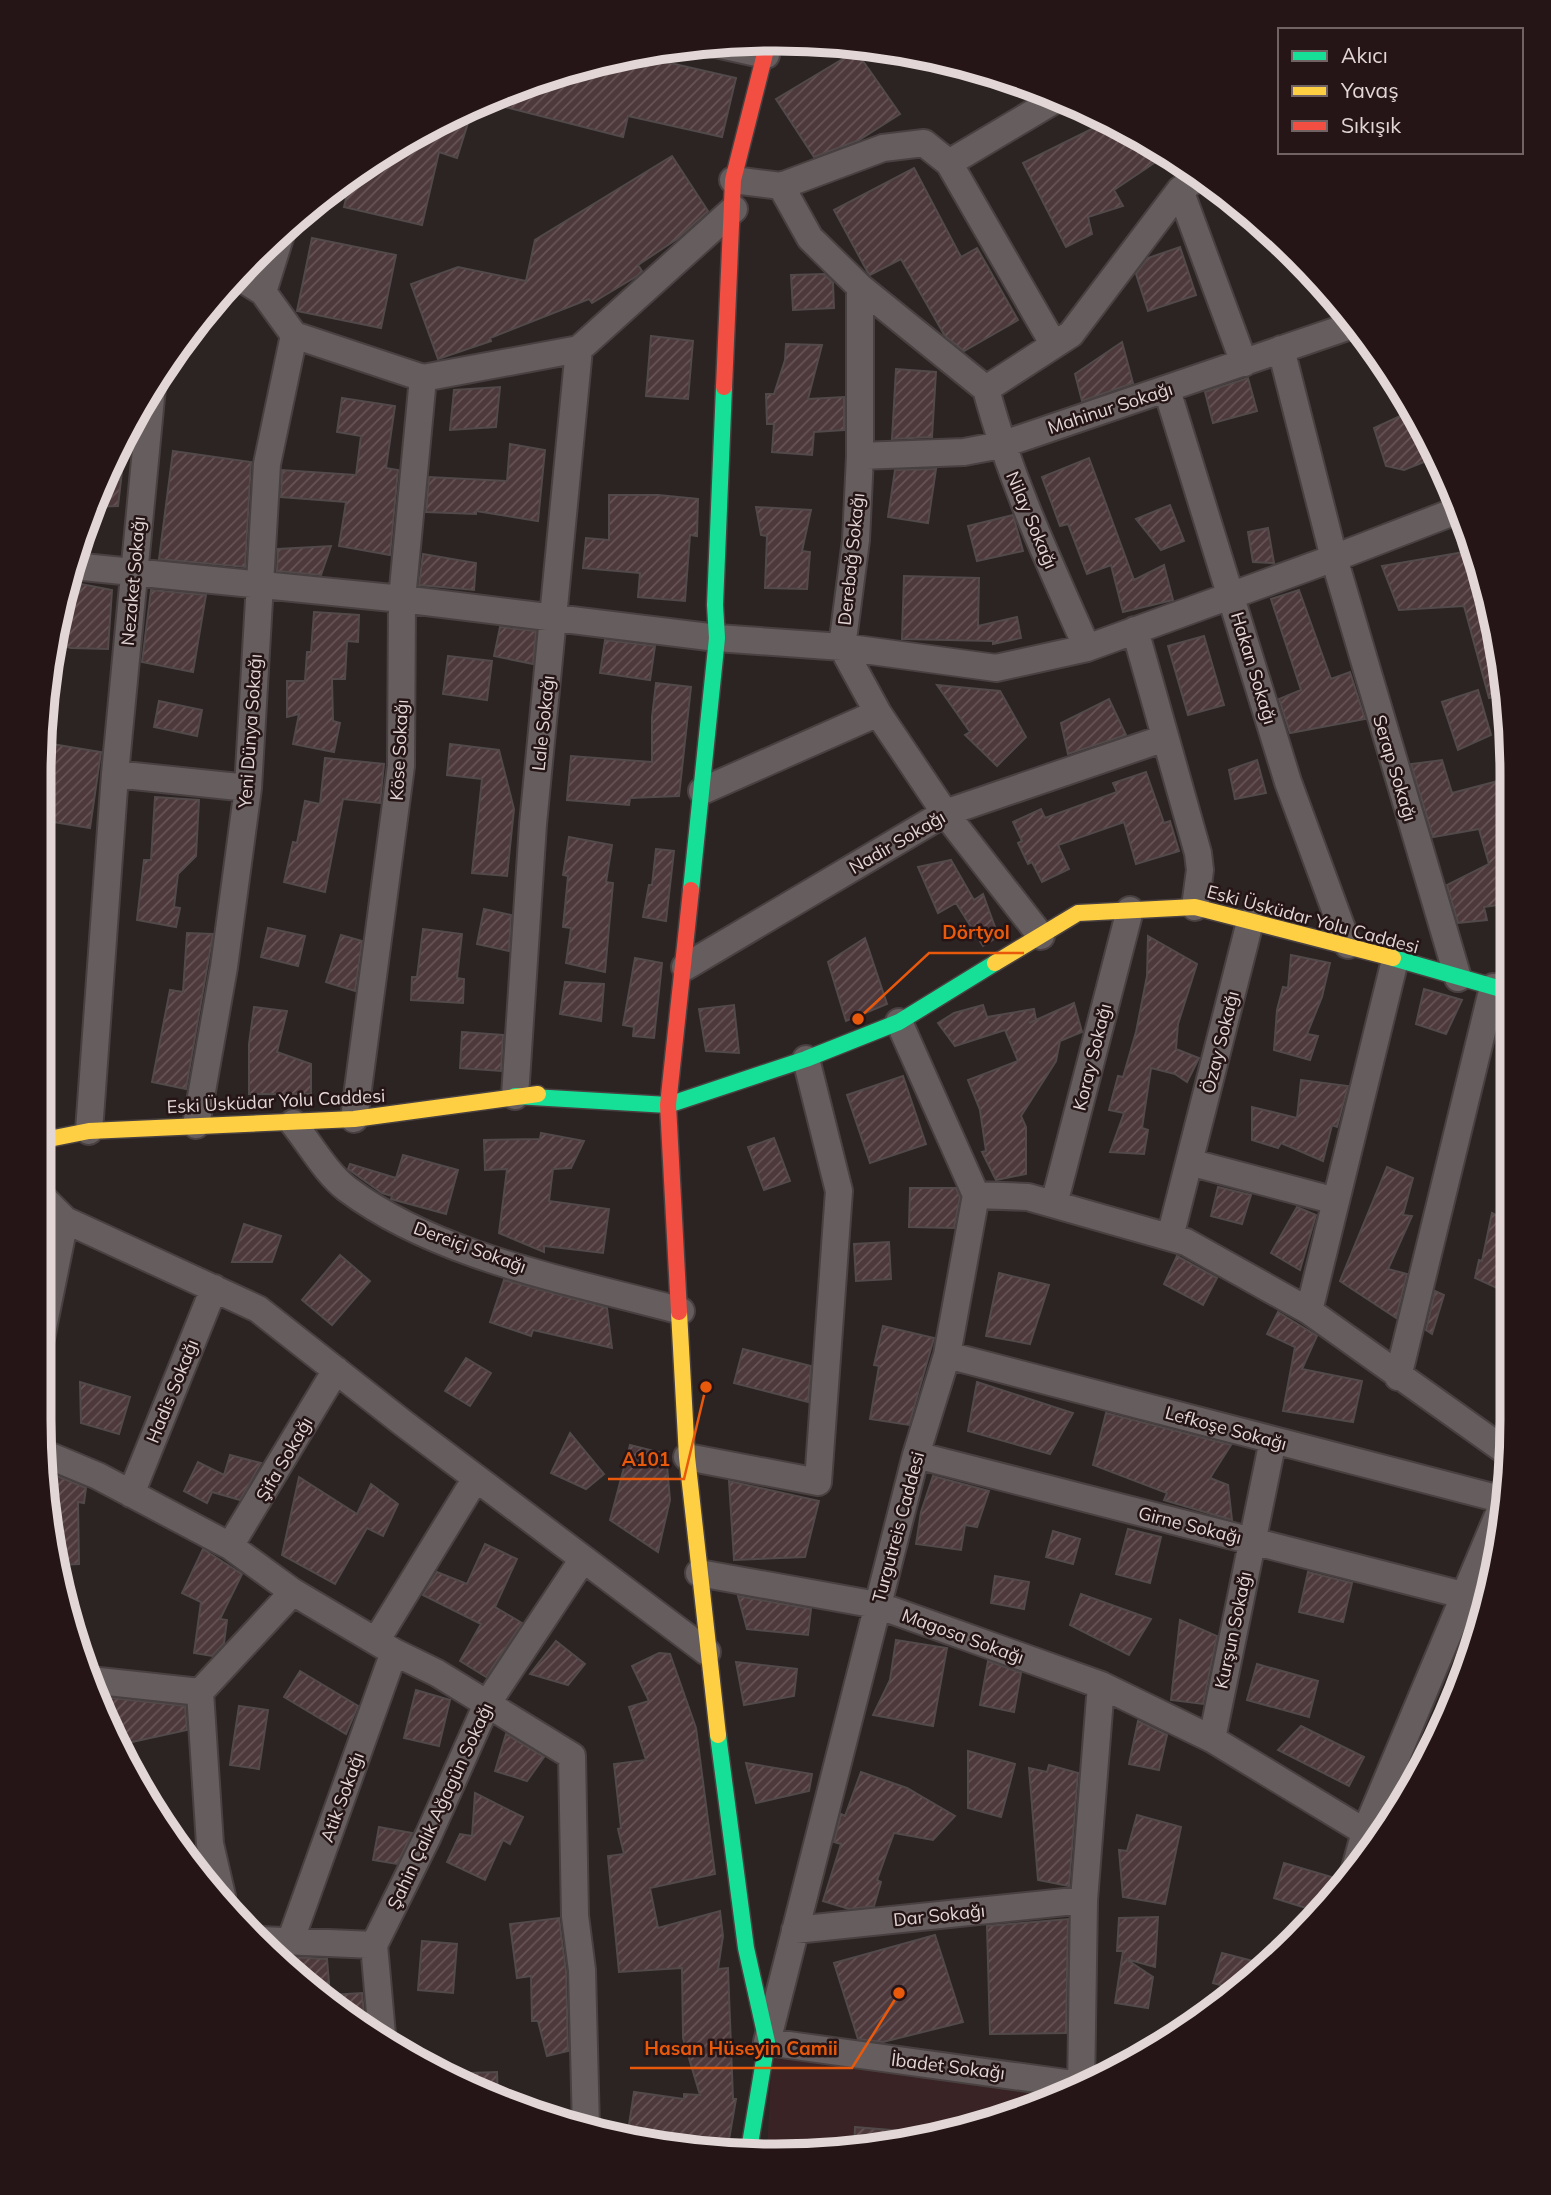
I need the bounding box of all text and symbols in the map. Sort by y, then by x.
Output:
legend [1278,28,1523,154]
text: Akıcı [1341,42,1388,68]
text: Yavaş [1340,77,1399,103]
text: Sıkışık [1341,112,1401,138]
street label: Mahinur Sokağı [1045,377,1175,439]
street label: Nilay Sokağı [1001,468,1063,572]
street label: Derebağ Sokağı [833,492,869,626]
street label: Nezaket Sokağı [116,515,150,647]
street label: Hakan Sokağı [1226,609,1282,727]
street label: Yeni Dünya Sokağı [233,653,267,810]
street label: Lale Sokağı [527,674,559,772]
street label: Köse Sokağı [385,699,413,801]
street label: Serap Sokağı [1368,712,1422,824]
street label: Nadir Sokağı [845,805,949,879]
street label: Eski Üsküdar Yolu Caddesi [1204,880,1422,958]
callout: Dörtyol [929,913,1024,953]
text: Dörtyol [942,920,1010,944]
street label: Özay Sokağı [1196,988,1244,1096]
street label: Koray Sokağı [1068,1001,1116,1113]
street label: Eski Üsküdar Yolu Caddesi [166,1084,386,1118]
street label: Dereiçi Sokağı [411,1216,529,1278]
street label: Hadis Sokağı [141,1336,203,1446]
street label: Lefkoşe Sokağı [1163,1401,1289,1455]
street label: Şifa Sokağı [251,1413,317,1505]
callout: A101 [608,1439,684,1479]
text: A101 [622,1447,670,1471]
street label: Turgutreis Caddesi [867,1449,929,1605]
street label: Girne Sokağı [1136,1501,1244,1549]
street label: Kurşun Sokağı [1209,1569,1257,1691]
street label: Magosa Sokağı [899,1603,1027,1669]
street label: Şahin Çalık Ağagün Sokağı [382,1699,498,1913]
street label: Atik Sokağı [315,1749,369,1845]
street label: Dar Sokağı [892,1899,986,1931]
callout: Hasan Hüseyin Camii [630,2028,852,2068]
text: Hasan Hüseyin Camii [644,2036,838,2060]
street label: İbadet Sokağı [890,2048,1006,2084]

